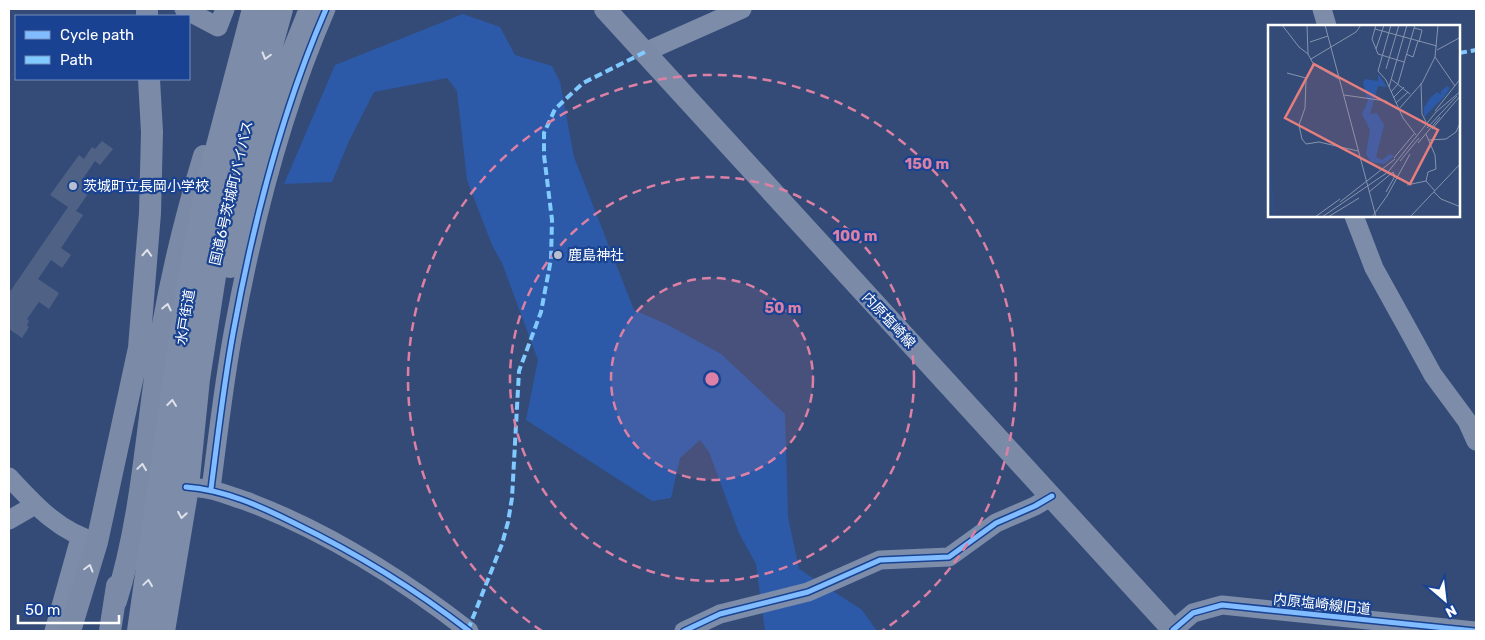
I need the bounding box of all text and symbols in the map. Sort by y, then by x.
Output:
legend [15,15,190,80]
inset map [1268,25,1460,218]
text: Cycle path [60,26,134,44]
text: Path [60,51,93,69]
one-way arrow [262,51,272,59]
street label: 国道6号茨城町バイパス [207,119,256,267]
text: 150 m [905,155,949,173]
place label: 茨城町立長岡小学校 [83,178,209,195]
marker: 茨城町立長岡小学校 [67,180,79,192]
text: 100 m [833,227,877,245]
place label: 鹿島神社 [568,247,624,264]
one-way arrow [142,249,153,257]
marker: 鹿島神社 [552,249,564,261]
street label: 水戸街道 [173,288,198,346]
street label: 内原塩崎線 [859,289,919,352]
text: 50 m [765,299,801,317]
one-way arrow [161,302,171,311]
centre of rings [703,370,721,388]
one-way arrow [166,399,177,407]
one-way arrow [136,463,147,471]
one-way arrow [177,510,187,519]
one-way arrow [84,564,94,572]
north arrow [1420,575,1470,625]
one-way arrow [142,579,152,587]
street label: 内原塩崎線旧道 [1272,591,1372,618]
scale bar [18,592,119,624]
text: 50 m [25,601,60,619]
text: N [1442,601,1459,621]

